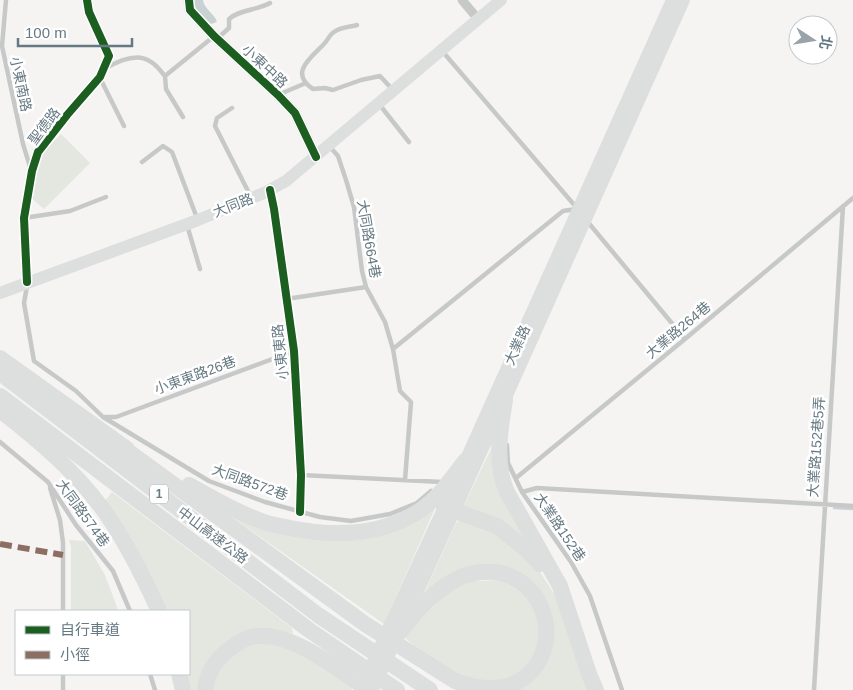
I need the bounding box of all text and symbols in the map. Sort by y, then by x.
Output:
scale bar [18,15,131,47]
north arrow [788,15,838,65]
text: 100 m [25,24,67,41]
text: 北 [816,34,835,51]
street label: 小東中路 [239,41,291,91]
street label: 小東南路 [7,55,35,113]
street label: 聖德路 [25,104,63,148]
street label: 大同路 [211,190,255,220]
street label: 大同路664巷 [354,199,384,279]
street label: 大業路264巷 [642,298,714,362]
street label: 小東東路 [269,323,291,381]
street label: 大業路 [501,323,533,367]
street label: 小東東路26巷 [152,353,238,397]
street label: 大業路152巷5弄 [804,396,828,498]
street label: 大同路572巷 [210,461,290,503]
street label: 大同路574巷 [53,476,113,550]
road number: 1 [150,484,168,504]
street label: 大業路152巷 [531,490,589,564]
street label: 中山高速公路 [175,503,251,567]
legend [15,610,190,675]
text: 自行車道 [60,621,120,638]
text: 小徑 [60,646,90,663]

